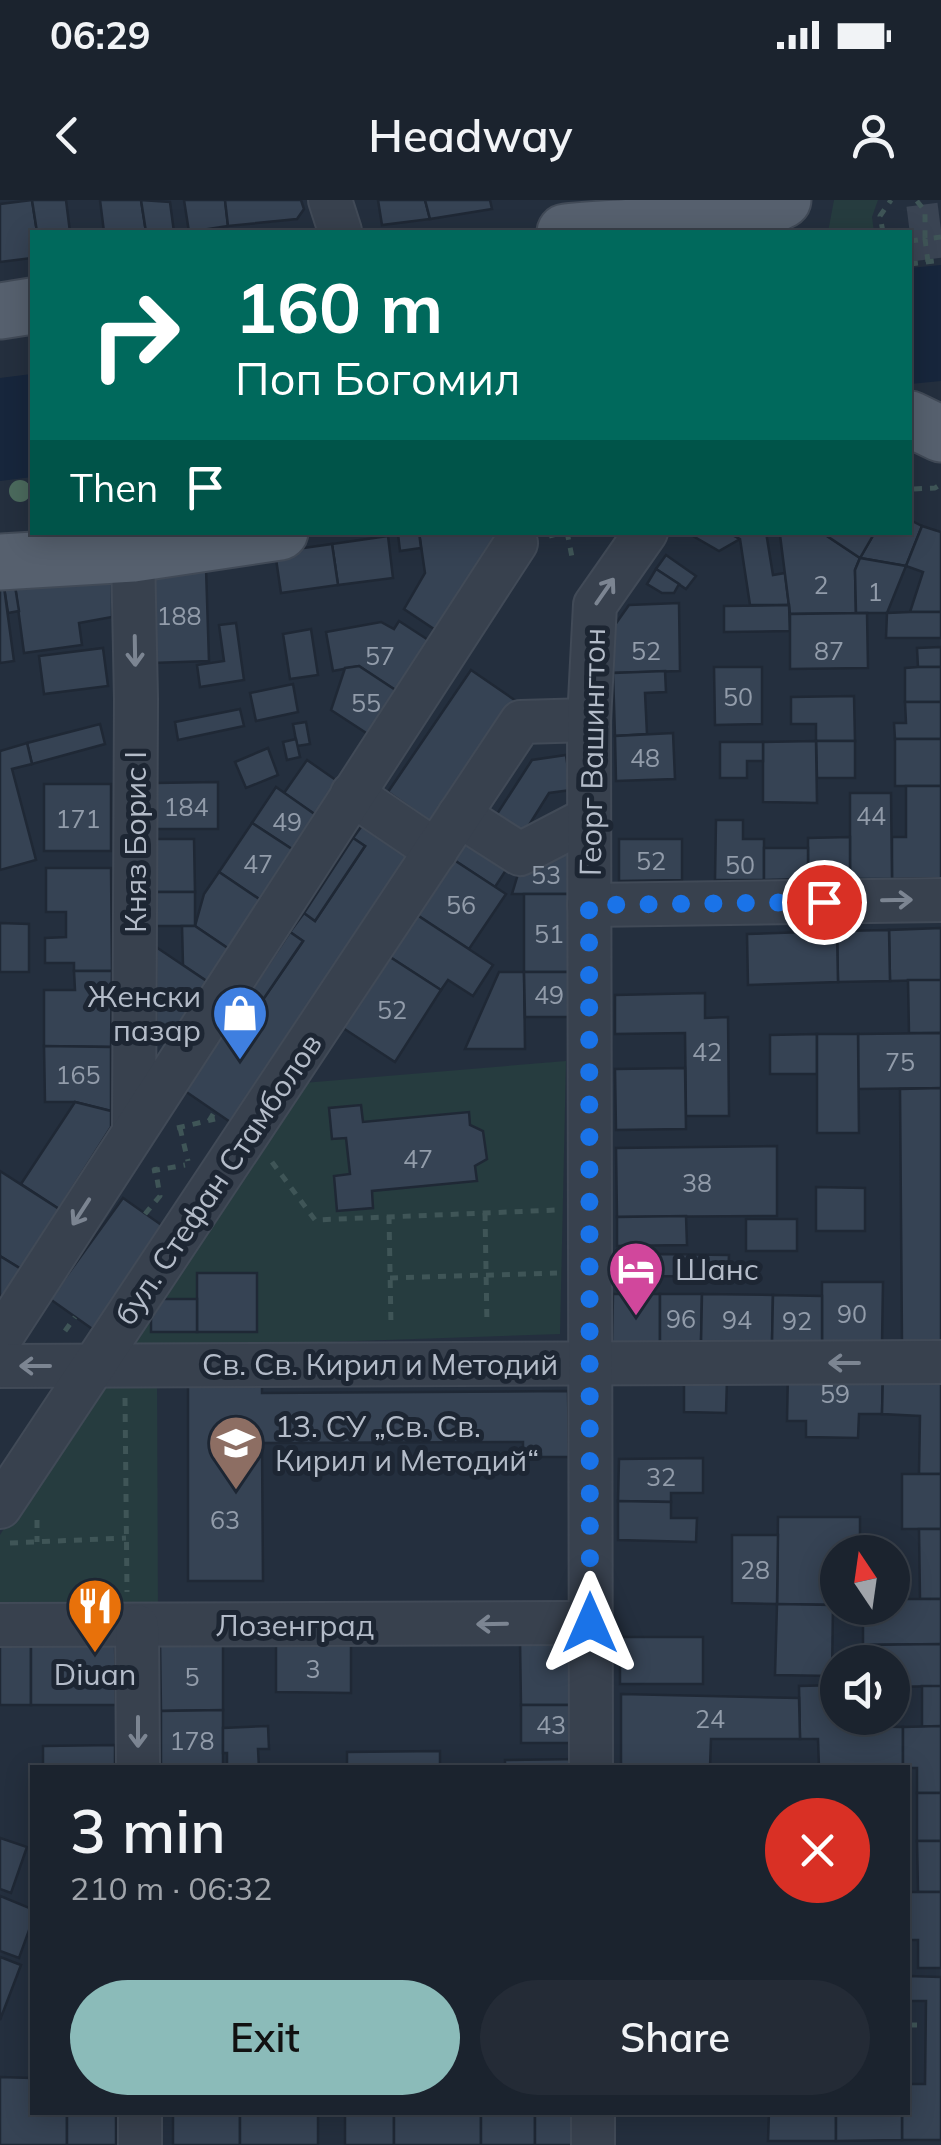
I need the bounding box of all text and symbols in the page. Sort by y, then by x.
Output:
text: 06:29 [50,11,151,59]
text: Headway [368,107,573,163]
icon: back [40,108,95,163]
icon: person [846,108,901,163]
text: 160 m [235,263,443,351]
icon: right [70,270,200,400]
text: Поп Богомил [235,350,520,406]
icon: arrive [178,460,233,515]
text: Then [70,464,158,512]
house number: 2 [813,569,829,600]
house number: 1 [867,576,883,607]
one-way arrow [594,577,615,605]
house number: 188 [156,600,202,631]
street label: Георг Вашингтон [571,628,613,876]
one-way arrow [125,635,144,667]
house number: 52 [631,635,661,666]
house number: 87 [814,635,844,666]
house number: 57 [365,640,395,671]
house number: 50 [723,681,753,712]
house number: 55 [351,687,381,718]
house number: 48 [630,742,660,773]
street label: Княз Борис I [116,751,154,933]
house number: 184 [163,791,209,822]
house number: 44 [856,800,886,831]
house number: 171 [55,803,101,834]
house number: 49 [272,806,302,837]
house number: 52 [636,845,666,876]
house number: 47 [243,848,273,879]
house number: 50 [725,849,755,880]
house number: 53 [531,859,561,890]
pin [782,860,867,945]
icon: arrive [797,875,852,930]
house number: 56 [446,889,476,920]
one-way arrow [880,891,912,910]
house number: 51 [534,918,564,949]
place label: Женски пазар [88,977,201,1049]
house number: 49 [534,979,564,1010]
shop icon: Женски пазар [210,983,270,1062]
house number: 52 [377,994,407,1025]
street label: бул. Стефан Стамболов [106,1026,330,1332]
house number: 42 [692,1036,722,1067]
house number: 75 [885,1046,915,1077]
house number: 165 [55,1059,101,1090]
house number: 47 [403,1143,433,1174]
house number: 38 [682,1167,712,1198]
one-way arrow [71,1197,92,1225]
hotel icon: Шанс [606,1239,666,1318]
place label: Шанс [675,1250,759,1288]
house number: 90 [837,1298,867,1329]
house number: 96 [666,1303,696,1334]
house number: 94 [722,1304,752,1335]
house number: 92 [782,1305,812,1336]
street label: Св. Св. Кирил и Методий [202,1345,558,1383]
one-way arrow [828,1353,860,1372]
one-way arrow [20,1356,52,1376]
house number: 59 [820,1378,850,1409]
place label: 13. СУ „Св. Св. Кирил и Методий“ [275,1407,539,1479]
school or university icon: 13. СУ „Св. Св. Кирил и Методий“ [206,1413,266,1492]
house number: 32 [646,1461,676,1492]
house number: 63 [210,1504,240,1535]
north arrow [820,1535,910,1625]
map controls [820,1535,910,1735]
house number: 28 [740,1554,770,1585]
position arrow [538,1571,642,1675]
restaurant icon: Diuan [65,1576,125,1655]
street label: Лозенград [216,1606,374,1644]
one-way arrow [477,1614,510,1634]
button: sound [820,1645,910,1735]
house number: 3 [305,1653,321,1684]
place label: Diuan [54,1655,136,1693]
house number: 5 [184,1661,200,1692]
house number: 24 [695,1703,725,1734]
house number: 43 [536,1709,566,1740]
one-way arrow [128,1714,148,1747]
house number: 178 [169,1725,215,1756]
text: 3 min [70,1793,226,1868]
button: close [765,1798,870,1903]
text: 210 m · 06:32 [70,1868,272,1908]
button: Exit [70,1980,460,2095]
button: Share [480,1980,870,2095]

